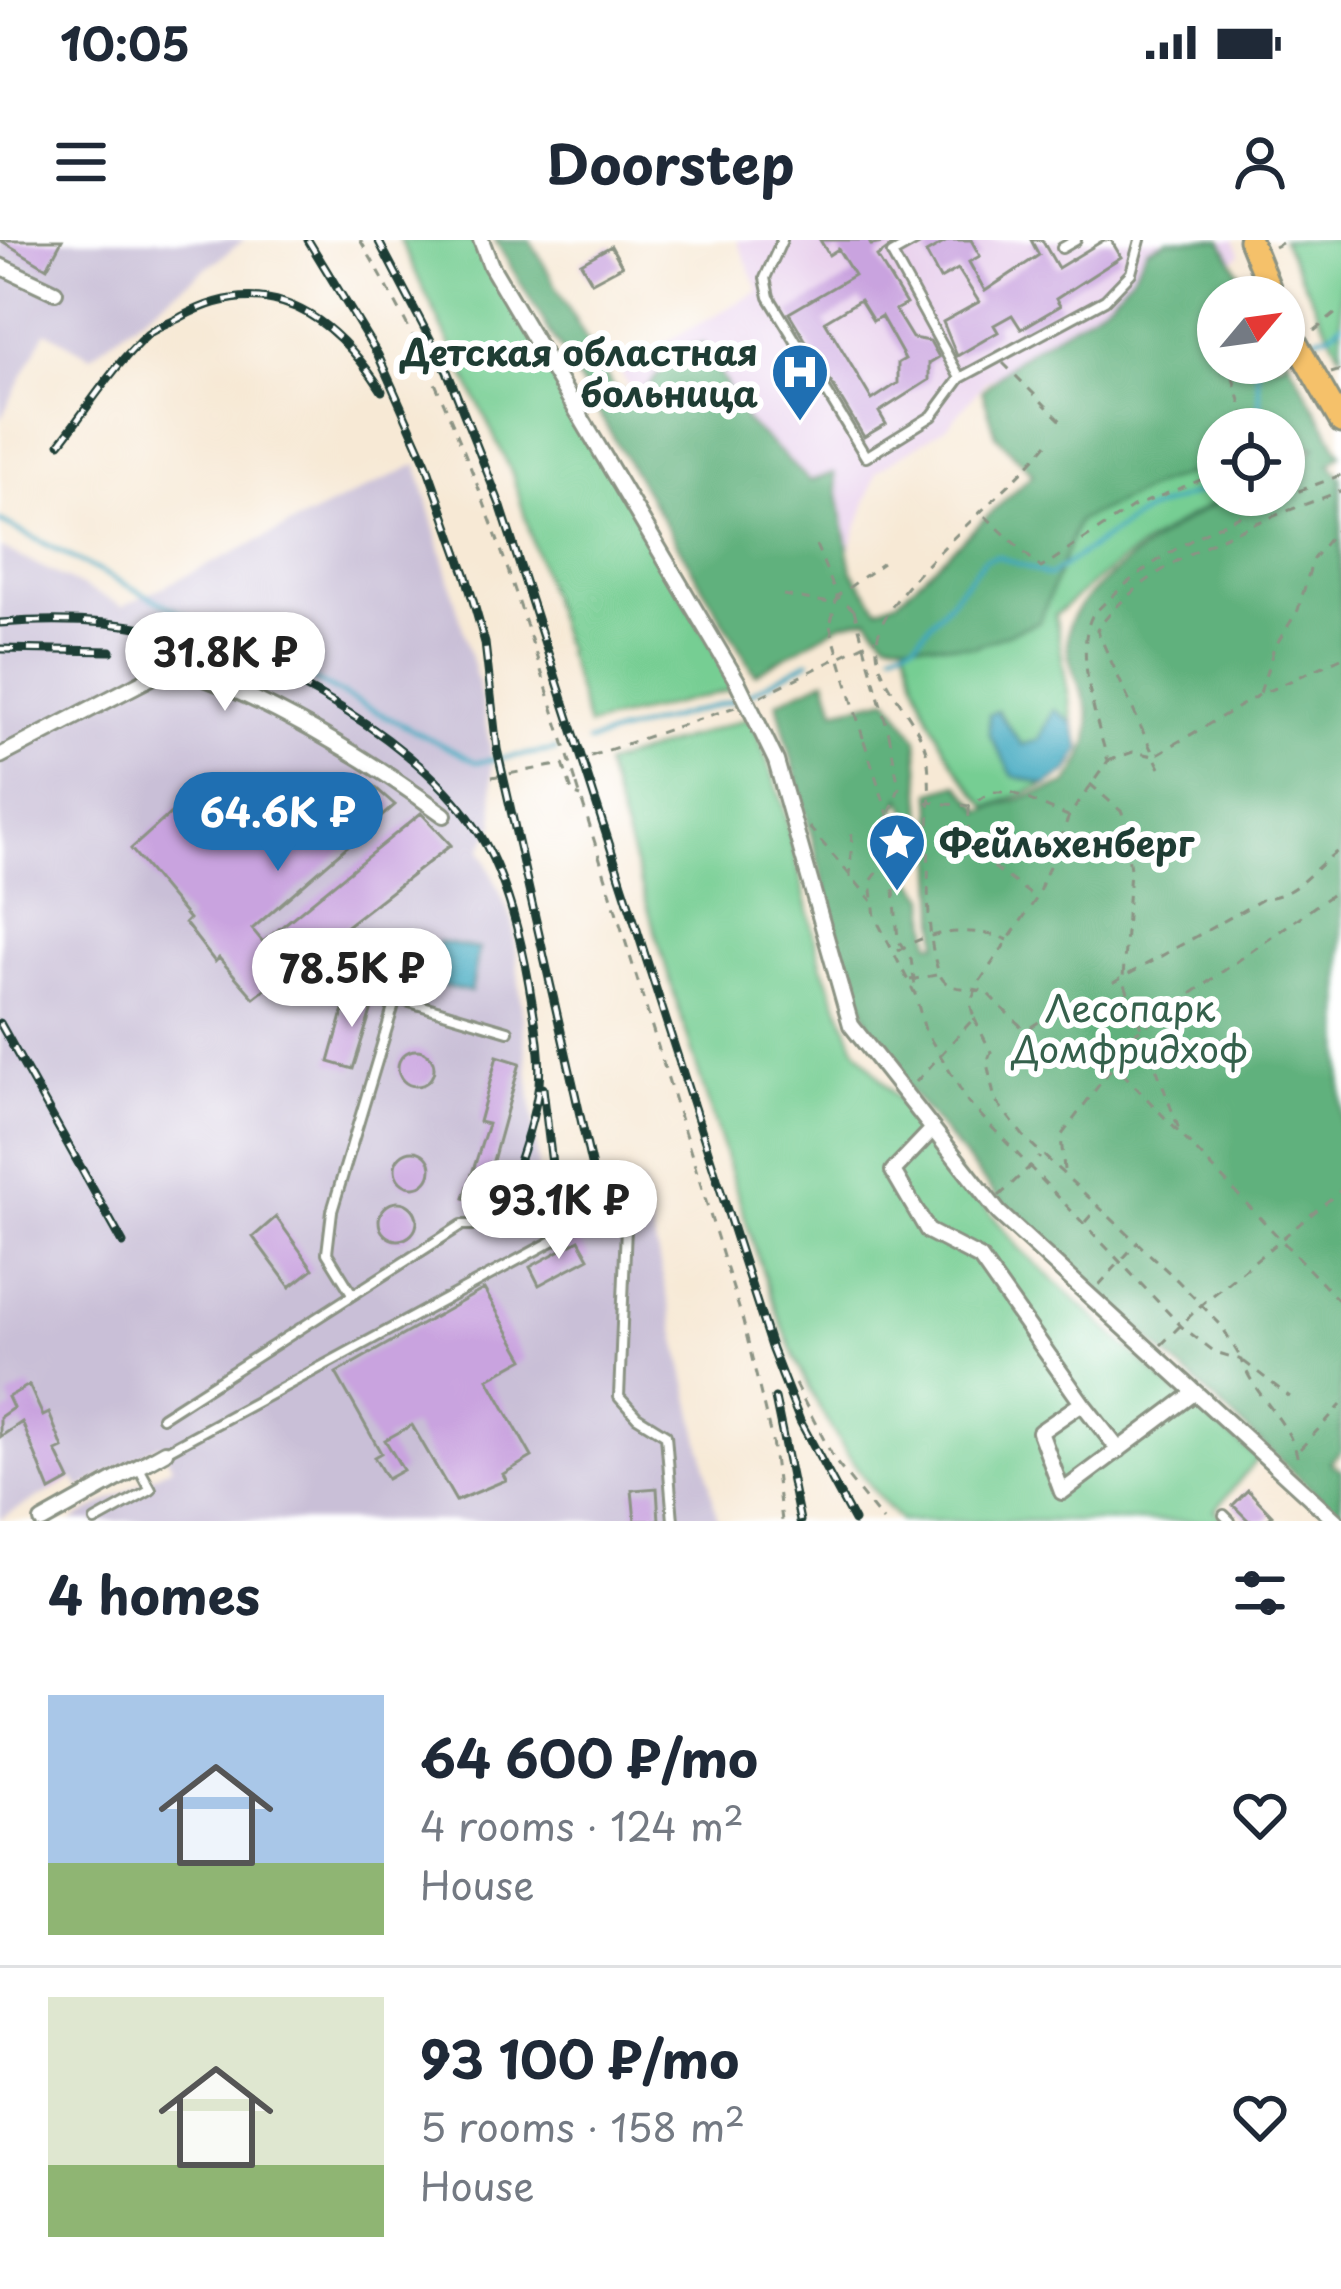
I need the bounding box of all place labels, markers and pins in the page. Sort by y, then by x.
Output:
place label: Детская областная больница [398,324,758,419]
hospital icon: Детская областная больница [769,341,831,423]
pin: 31.8K ₽ [114,612,336,714]
pin: 64.6K ₽ [167,772,389,874]
place icon: Фейльхенберг [866,811,928,893]
place label: Фейльхенберг [939,815,1195,869]
pin: 78.5K ₽ [241,928,463,1030]
pin: 93.1K ₽ [448,1160,670,1262]

